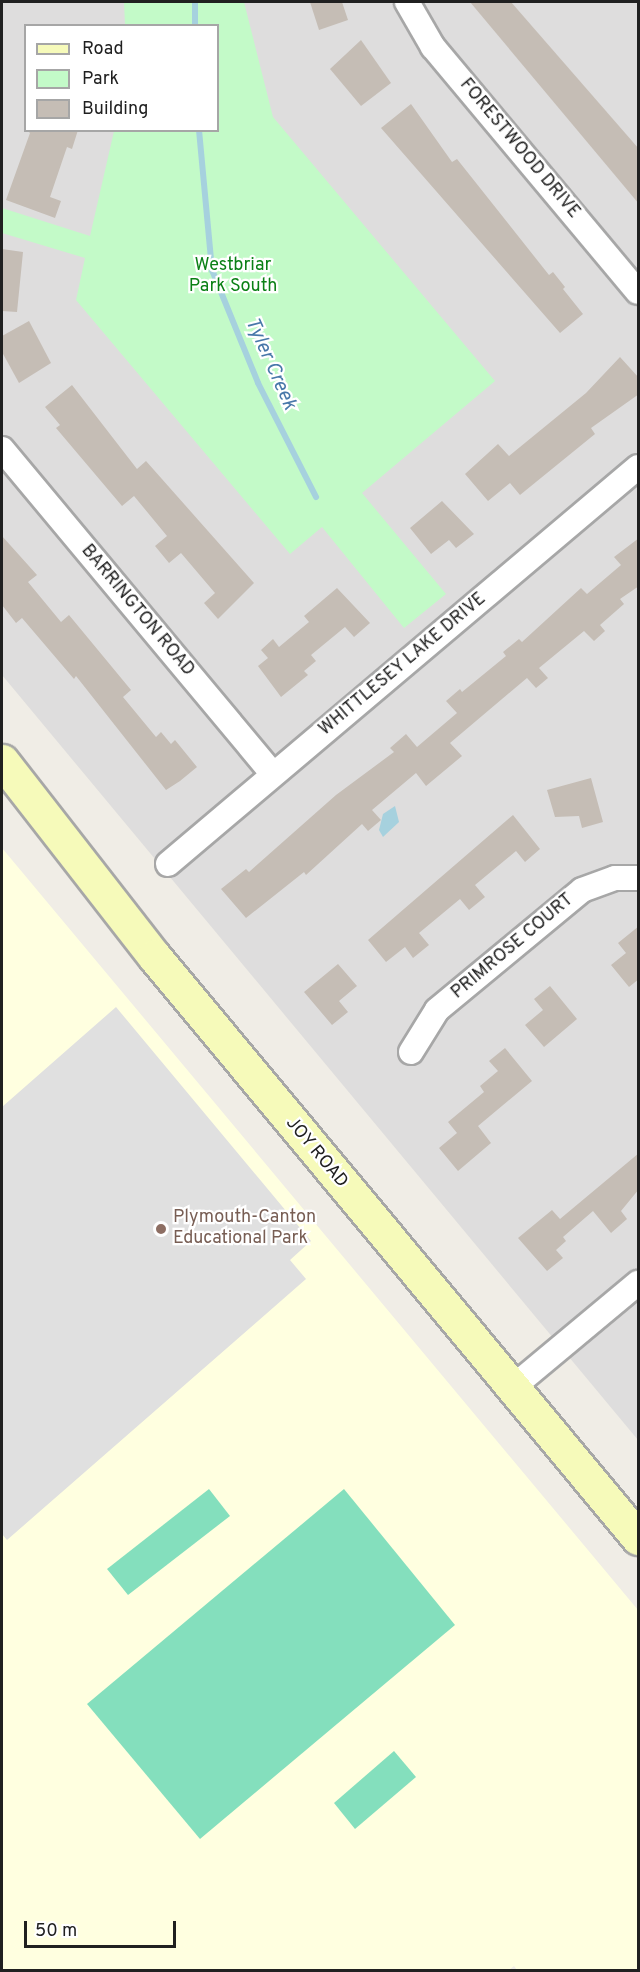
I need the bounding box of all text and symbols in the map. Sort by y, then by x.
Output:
legend [24,24,219,132]
text: Road [82,38,124,61]
text: Park [82,68,119,91]
street label: FORESTWOOD DRIVE [454,75,584,223]
text: Building [82,98,148,121]
park label: Westbriar Park South [189,256,277,298]
water label: Tyler Creek [239,314,301,414]
street label: BARRINGTON ROAD [76,541,198,681]
street label: WHITTLESEY LAKE DRIVE [315,589,491,741]
street label: PRIMROSE COURT [448,890,578,1004]
street label: JOY ROAD [280,1113,352,1193]
place label: Plymouth-Canton Educational Park [173,1208,316,1250]
marker: Plymouth-Canton Educational Park [154,1222,168,1236]
scale bar [27,1909,178,1947]
text: 50 m [35,1920,77,1943]

